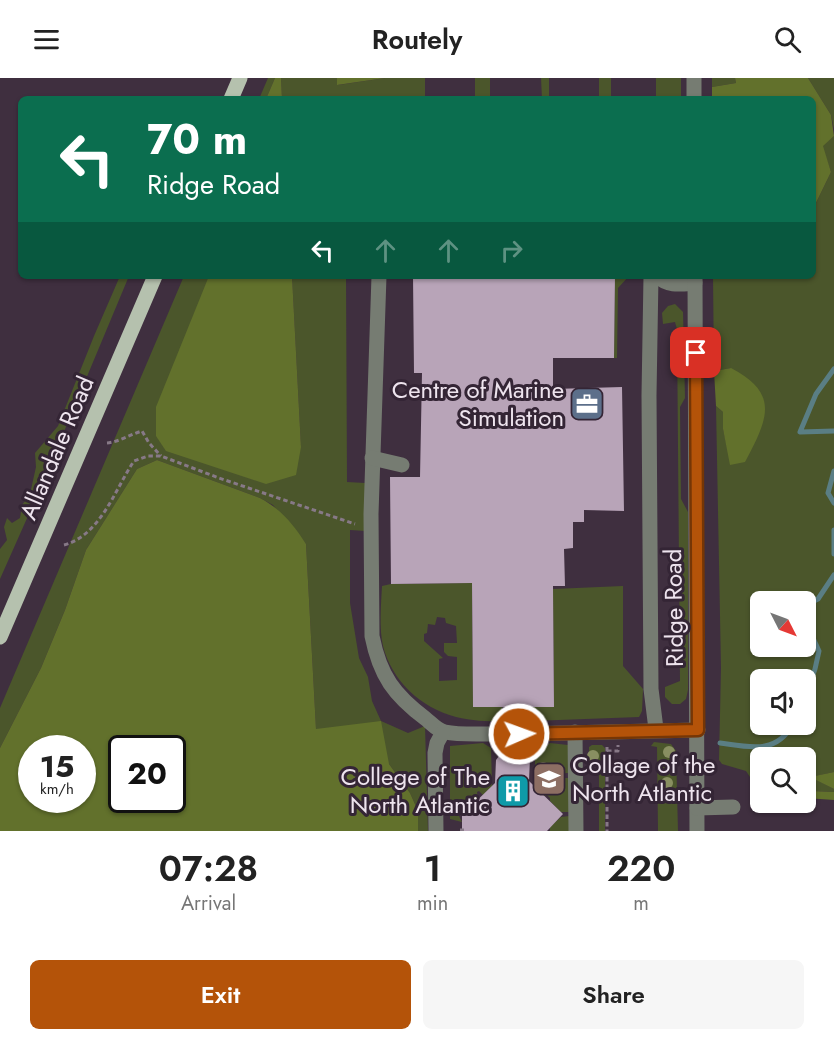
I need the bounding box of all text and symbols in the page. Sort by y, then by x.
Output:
text: Routely [372,20,462,59]
icon: menu [30,23,63,56]
icon: search [771,23,804,56]
text: 70 m [147,109,247,170]
icon: left [48,120,126,198]
text: Ridge Road [147,165,280,204]
icon: left [306,234,339,267]
icon: ahead [369,234,402,267]
icon: ahead [432,234,465,267]
icon: right [495,234,528,267]
pin [670,327,721,378]
icon: arrive [679,336,712,369]
street label: Allandale Road [11,370,103,525]
place label: Centre of Marine Simulation [392,372,564,435]
office icon: Centre of Marine Simulation [569,386,605,422]
street label: Ridge Road [655,549,692,667]
north arrow [750,591,816,657]
map controls [750,591,816,813]
button: sound [750,669,816,735]
position arrow [487,702,551,766]
speed limit sign: 20 [108,735,186,813]
text: 15 [40,745,74,788]
place label: Collage of the North Atlantic [572,747,715,810]
button: search [750,747,816,813]
place label: College of The North Atlantic [341,759,490,822]
school or university icon: Collage of the North Atlantic [531,761,567,797]
building icon: College of The North Atlantic [495,773,531,809]
text: km/h [40,778,74,800]
text: 07:28 [159,842,258,894]
text: 1 [424,842,441,894]
text: 220 [607,842,675,894]
text: Arrival [181,889,236,918]
text: min [417,889,448,918]
text: m [633,889,649,918]
button: Exit [30,960,411,1029]
button: Share [423,960,804,1029]

